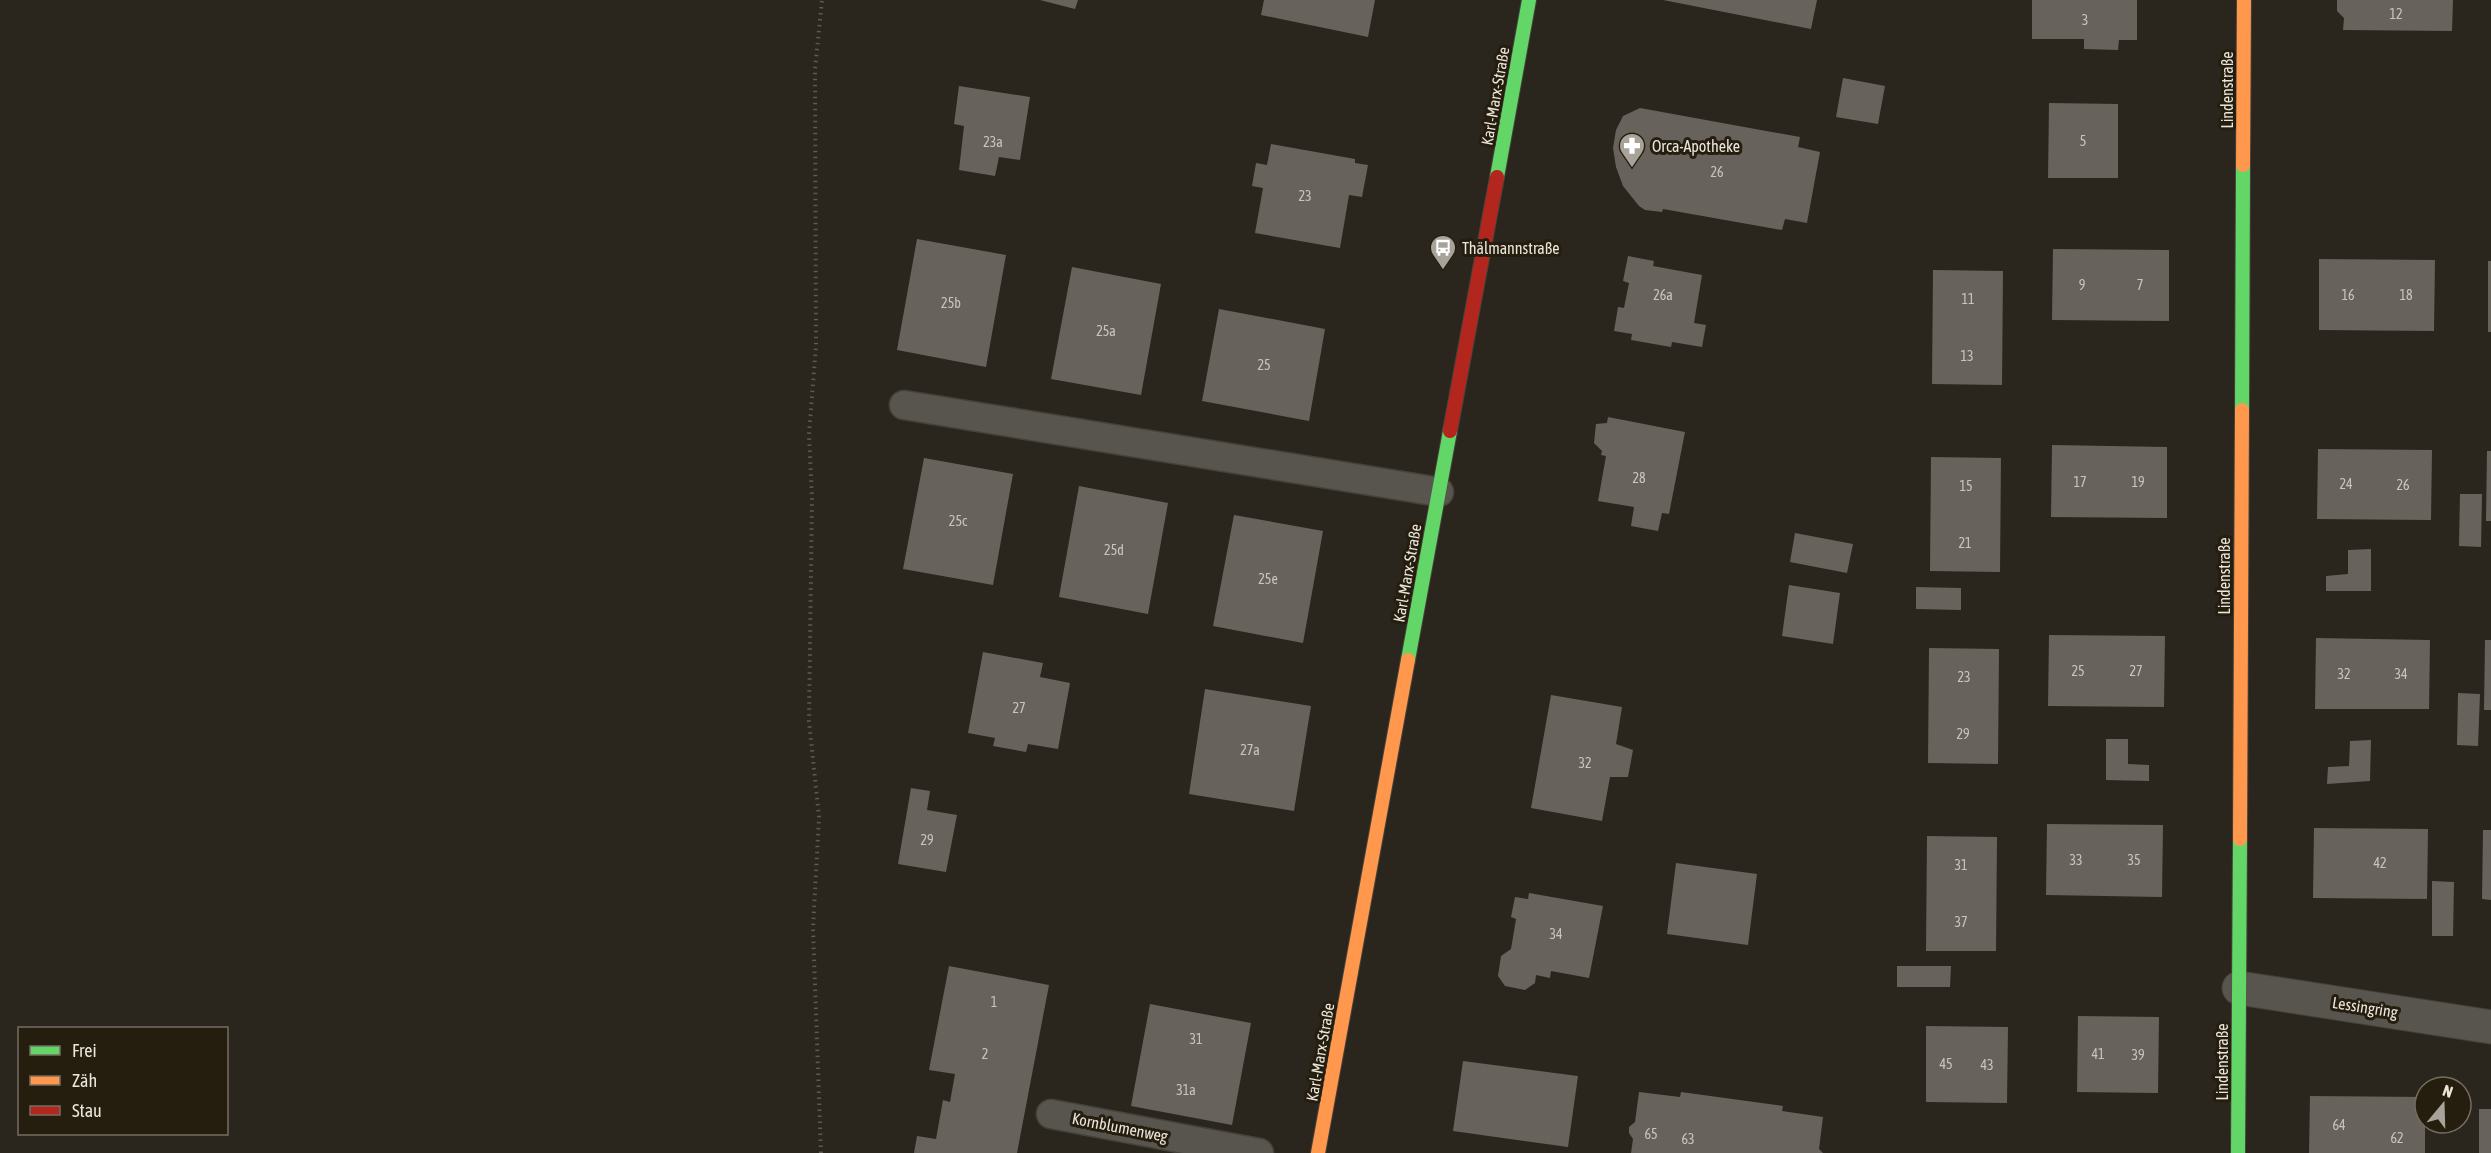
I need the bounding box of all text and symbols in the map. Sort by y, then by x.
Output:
house number: 12 [2389,6,2403,22]
house number: 3 [2082,12,2088,28]
street label: Karl-Marx-Straße [1478,46,1512,146]
street label: Lindenstraße [2218,51,2236,129]
pharmacy icon: Orca-Apotheke [1617,131,1647,169]
house number: 5 [2080,133,2086,149]
house number: 23a [983,134,1003,150]
place label: Orca-Apotheke [1652,137,1740,156]
house number: 26 [1710,164,1724,180]
house number: 23 [1298,188,1312,204]
bus stop icon: Thälmannstraße [1428,233,1458,271]
place label: Thälmannstraße [1462,239,1560,257]
house number: 9 [2079,277,2085,293]
house number: 7 [2137,277,2143,293]
house number: 26a [1653,287,1673,303]
house number: 16 [2341,287,2355,303]
house number: 18 [2399,287,2413,303]
house number: 11 [1961,291,1975,307]
house number: 25b [941,295,961,311]
house number: 25a [1096,323,1116,339]
house number: 13 [1960,348,1974,364]
house number: 25 [1257,357,1271,373]
house number: 28 [1632,470,1646,486]
house number: 17 [2073,474,2087,490]
house number: 19 [2131,474,2145,490]
house number: 24 [2339,476,2353,492]
house number: 26 [2396,477,2410,493]
house number: 15 [1959,478,1973,494]
house number: 25c [949,513,968,529]
street label: Karl-Marx-Straße [1390,523,1424,623]
house number: 21 [1958,535,1972,551]
street label: Lindenstraße [2215,537,2233,615]
house number: 25d [1104,542,1124,558]
house number: 25e [1258,571,1278,587]
house number: 25 [2071,663,2085,679]
house number: 27 [2129,663,2143,679]
house number: 32 [2337,666,2351,682]
house number: 34 [2394,666,2408,682]
house number: 23 [1957,669,1971,685]
house number: 27 [1012,700,1026,716]
house number: 29 [1956,726,1970,742]
house number: 27a [1240,742,1260,758]
house number: 32 [1578,755,1592,771]
house number: 29 [920,832,934,848]
house number: 33 [2069,852,2083,868]
house number: 35 [2127,852,2141,868]
house number: 42 [2373,855,2387,871]
house number: 31 [1954,857,1968,873]
house number: 37 [1954,914,1968,930]
house number: 34 [1549,926,1563,942]
street label: Lessingring [2331,993,2399,1022]
house number: 1 [991,994,997,1010]
street label: Karl-Marx-Straße [1303,1002,1337,1102]
street label: Lindenstraße [2213,1023,2231,1101]
legend [18,1027,228,1135]
house number: 31 [1189,1031,1203,1047]
text: Frei [72,1040,97,1061]
house number: 2 [982,1046,988,1062]
house number: 41 [2091,1046,2105,1062]
house number: 39 [2131,1047,2145,1063]
house number: 45 [1939,1056,1953,1072]
house number: 43 [1980,1057,1994,1073]
text: Zäh [72,1070,97,1091]
north arrow [2413,1075,2473,1135]
text: N [2440,1081,2455,1101]
house number: 31a [1176,1082,1196,1098]
text: Stau [72,1100,102,1121]
street label: Kornblumenweg [1070,1109,1170,1146]
house number: 64 [2332,1117,2346,1133]
house number: 65 [1644,1126,1658,1142]
house number: 62 [2390,1130,2404,1146]
house number: 63 [1681,1131,1695,1147]

